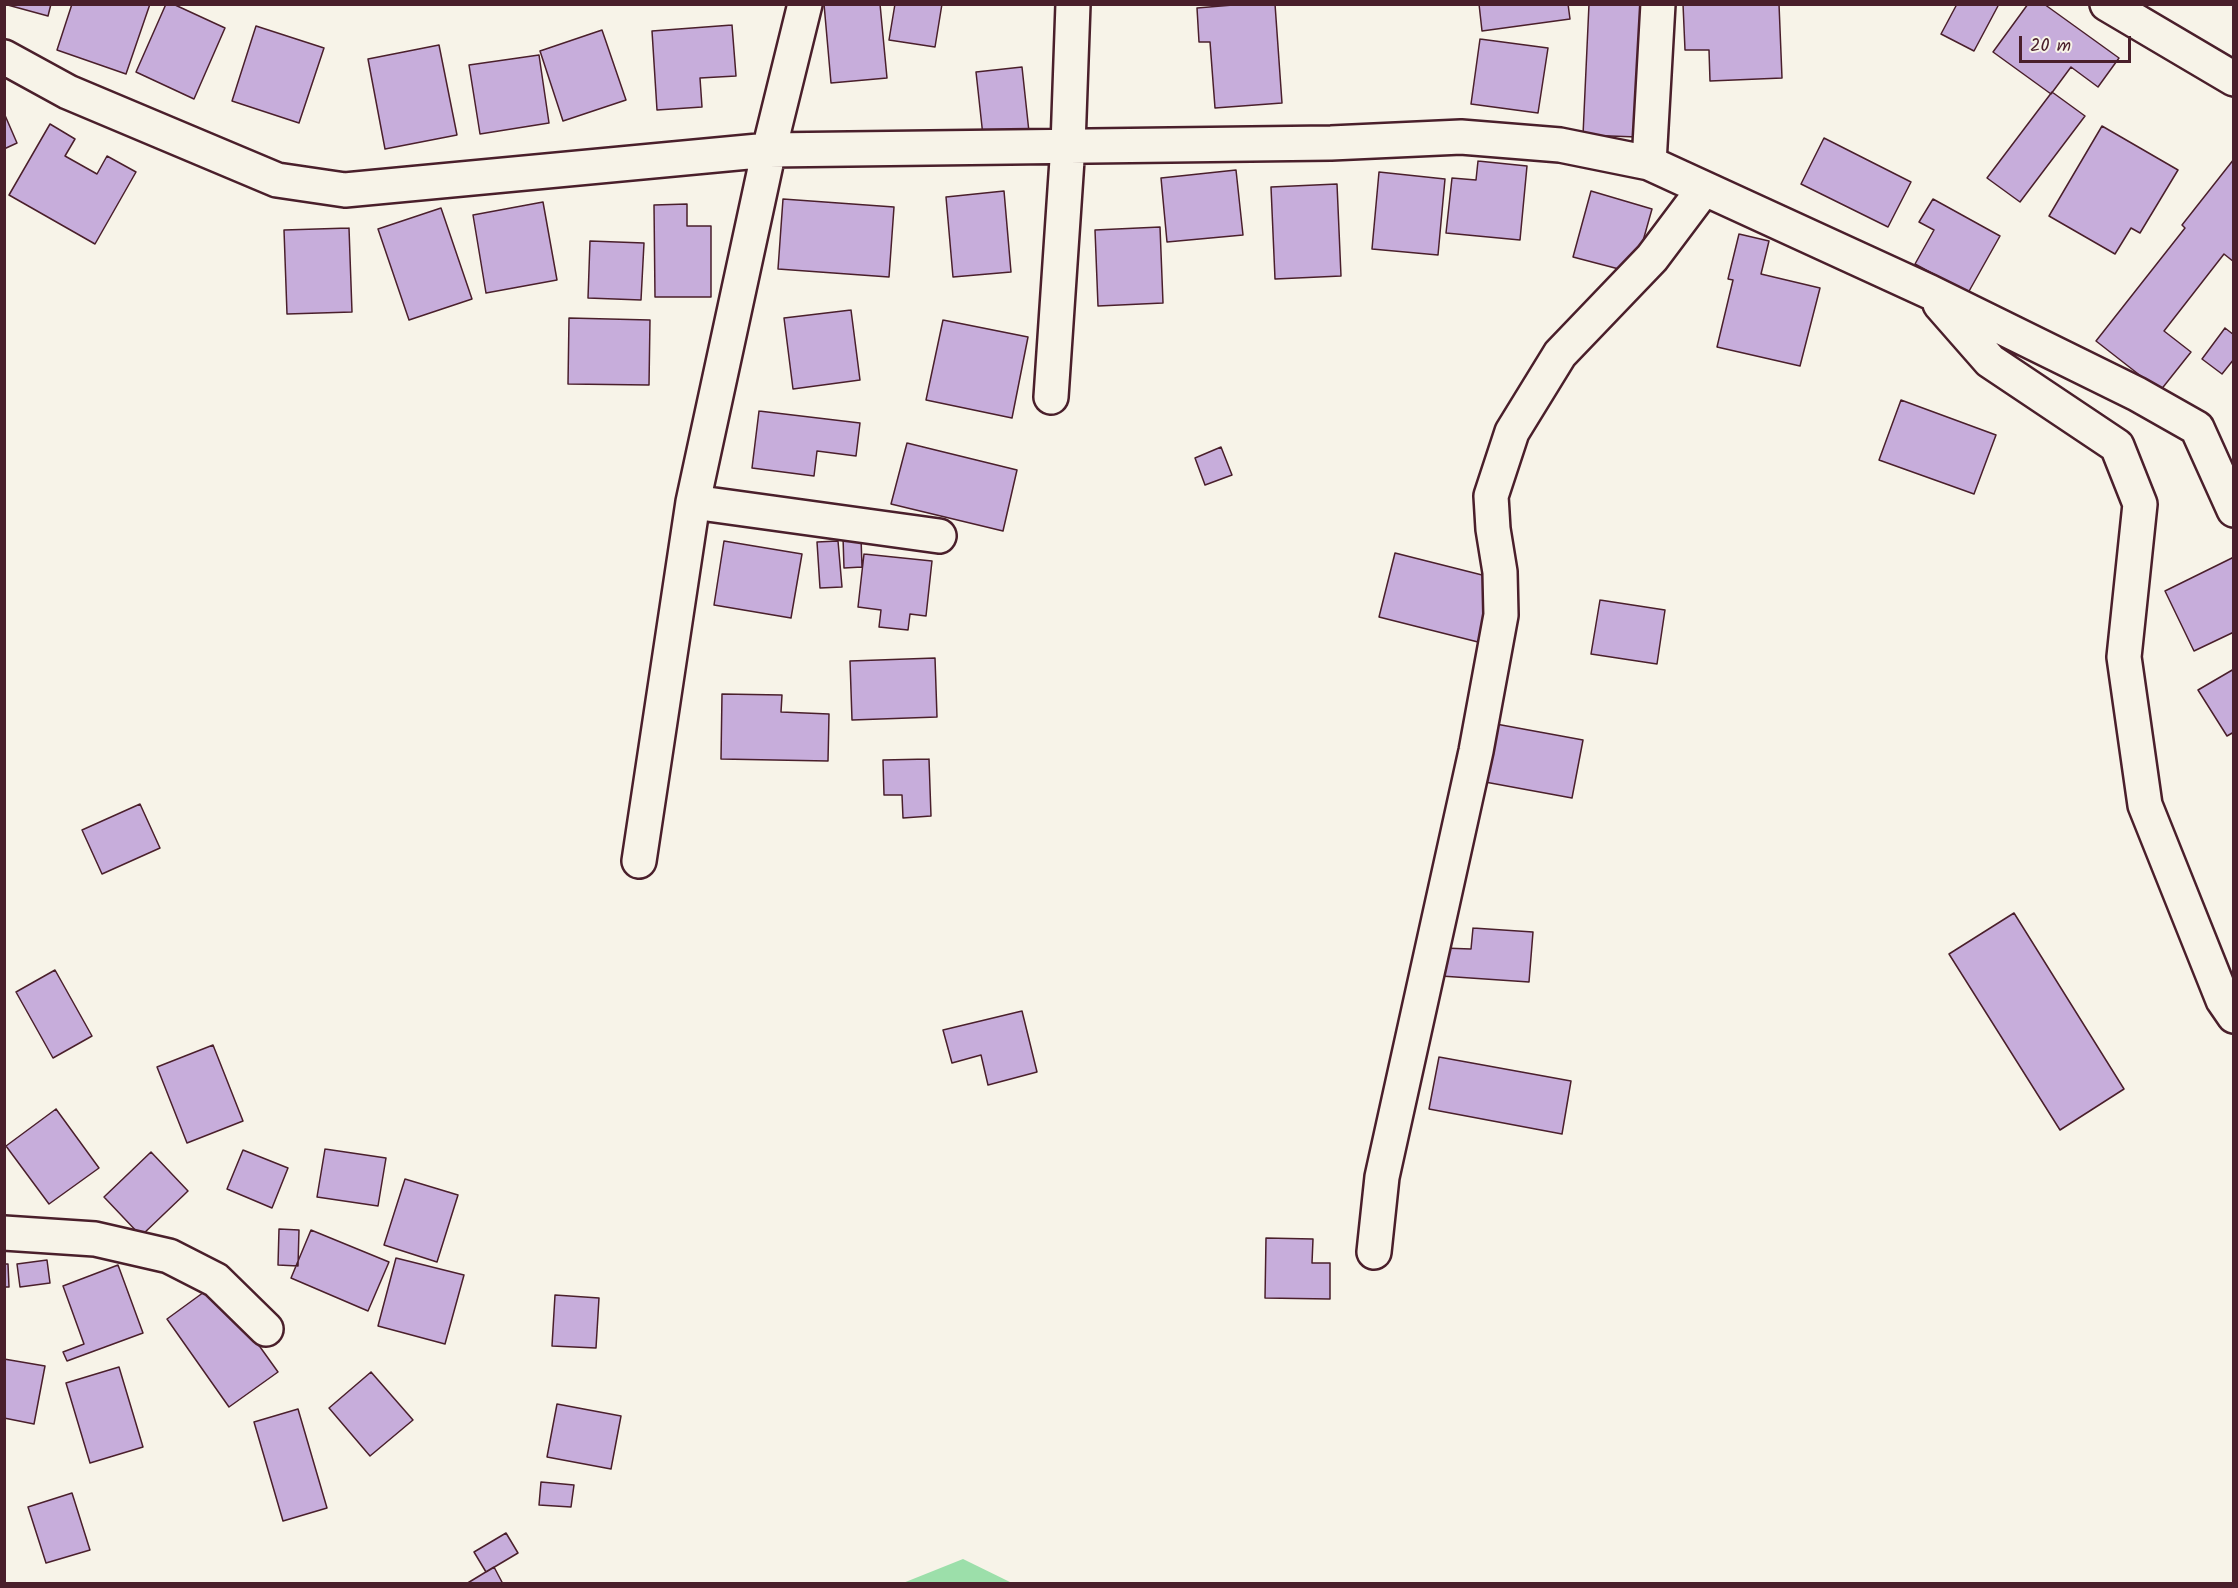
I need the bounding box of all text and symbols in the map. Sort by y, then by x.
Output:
scale bar [2022,24,2134,62]
text: 20 m [2030,32,2071,61]

